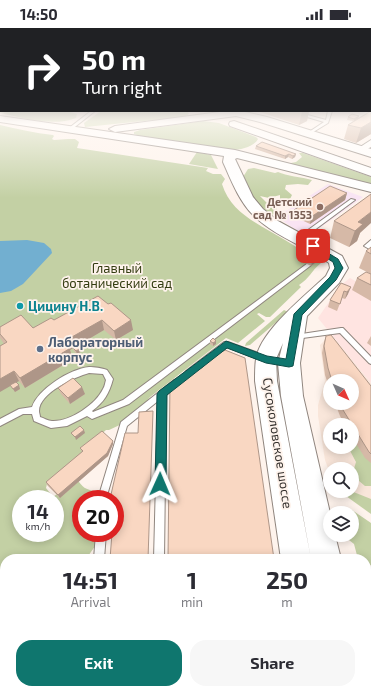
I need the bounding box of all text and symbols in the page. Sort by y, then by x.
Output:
text: 14:50 [20,5,58,23]
text: 50 m [82,42,146,76]
icon: right [16,44,68,96]
text: Turn right [82,76,162,98]
place label: Детский сад № 1353 [253,195,312,221]
marker: Детский сад № 1353 [315,202,325,212]
pin [296,229,330,263]
icon: arrive [302,235,324,257]
park label: Главный ботанический сад [62,260,172,291]
place label: Цицину Н.В. [28,298,103,314]
marker: Цицину Н.В. [15,301,25,311]
place label: Лабораторный корпус [48,334,143,365]
marker: Лабораторный корпус [35,344,45,354]
north arrow [323,374,359,410]
map controls [323,374,359,542]
street label: Сусоколовское шоссе [260,376,296,510]
button: sound [323,418,359,454]
button: search [323,462,359,498]
position arrow [139,463,181,505]
speed limit sign: 20 [72,490,124,542]
text: 14 [27,499,49,523]
button: layers [323,506,359,542]
text: km/h [26,520,50,532]
text: 14:51 [63,565,118,594]
text: 1 [187,565,197,594]
text: 250 [266,565,308,594]
text: Arrival [71,594,110,610]
text: min [181,594,203,610]
text: m [281,594,293,610]
button: Exit [16,640,182,686]
button: Share [190,640,355,686]

